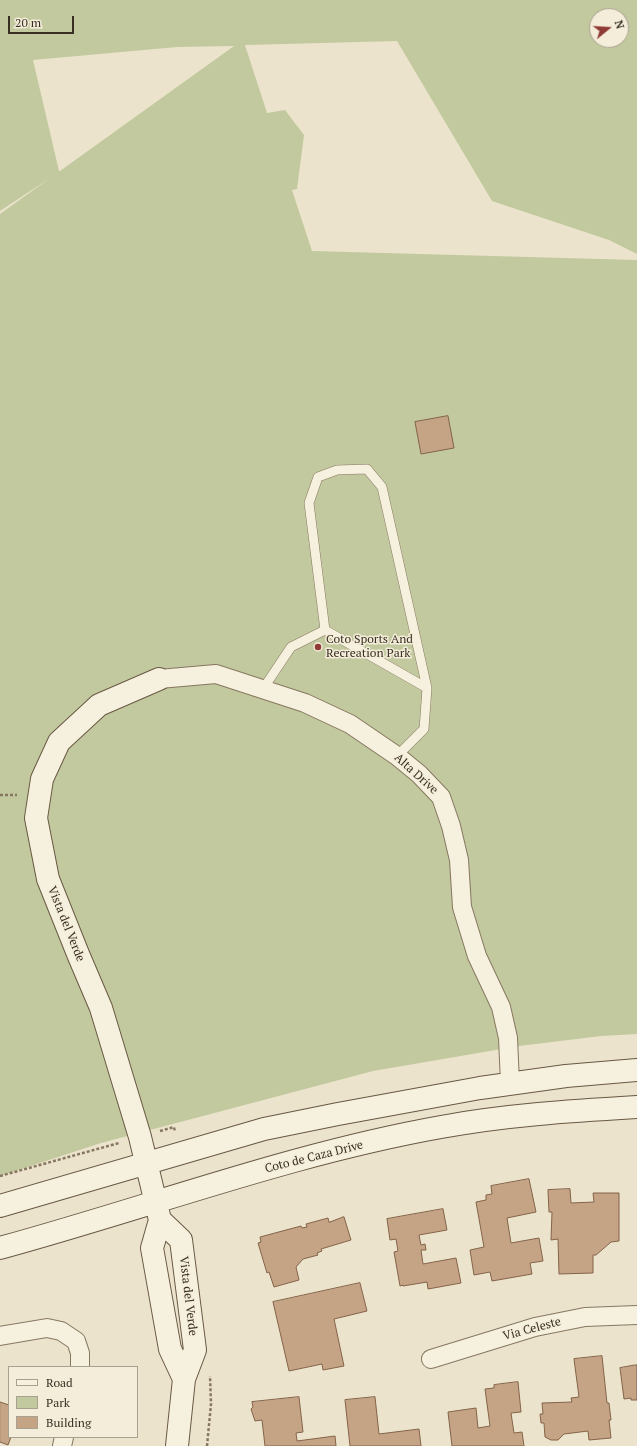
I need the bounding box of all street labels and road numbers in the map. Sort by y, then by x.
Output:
street label: Alta Drive [391,751,441,797]
street label: Vista del Verde [44,884,88,964]
street label: Coto de Caza Drive [263,1138,365,1176]
street label: Vista del Verde [176,1255,200,1337]
street label: Via Celeste [501,1314,563,1344]

